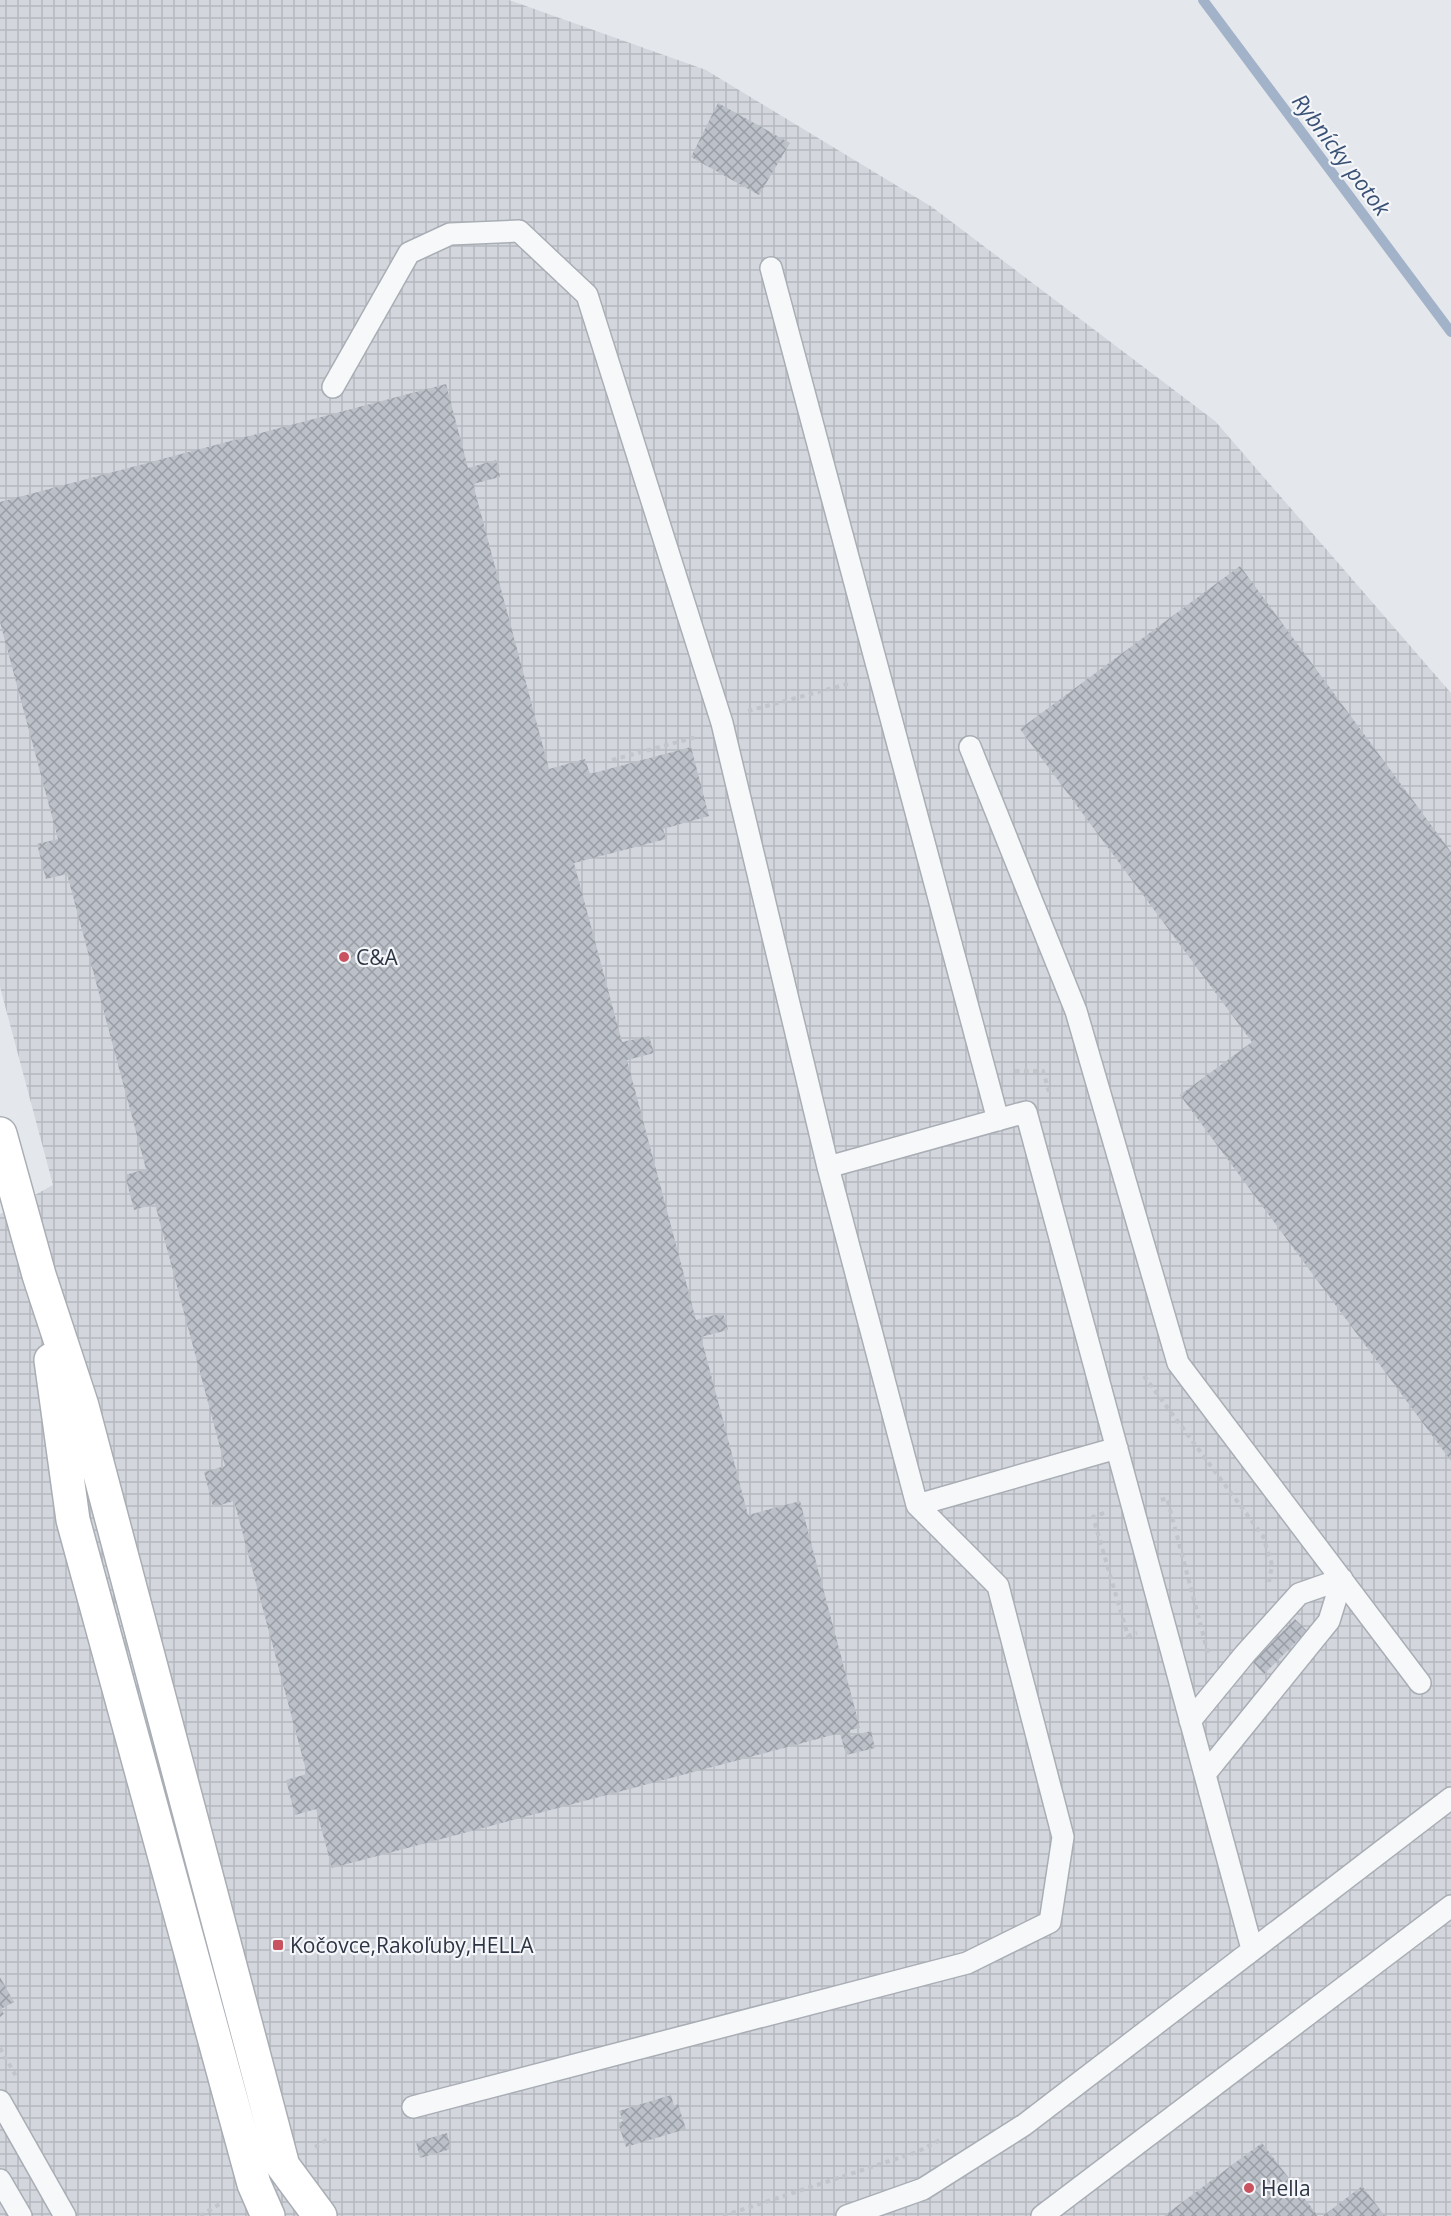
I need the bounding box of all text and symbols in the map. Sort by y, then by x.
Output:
water label: Rybnícky potok [1286,87,1399,222]
place label: C&A [356,943,399,971]
marker: C&A [337,950,351,964]
place label: Kočovce,Rakoľuby,HELLA [290,1931,534,1959]
marker: Kočovce,Rakoľuby,HELLA [271,1938,285,1952]
place label: Hella [1261,2174,1311,2202]
marker: Hella [1242,2181,1256,2195]

